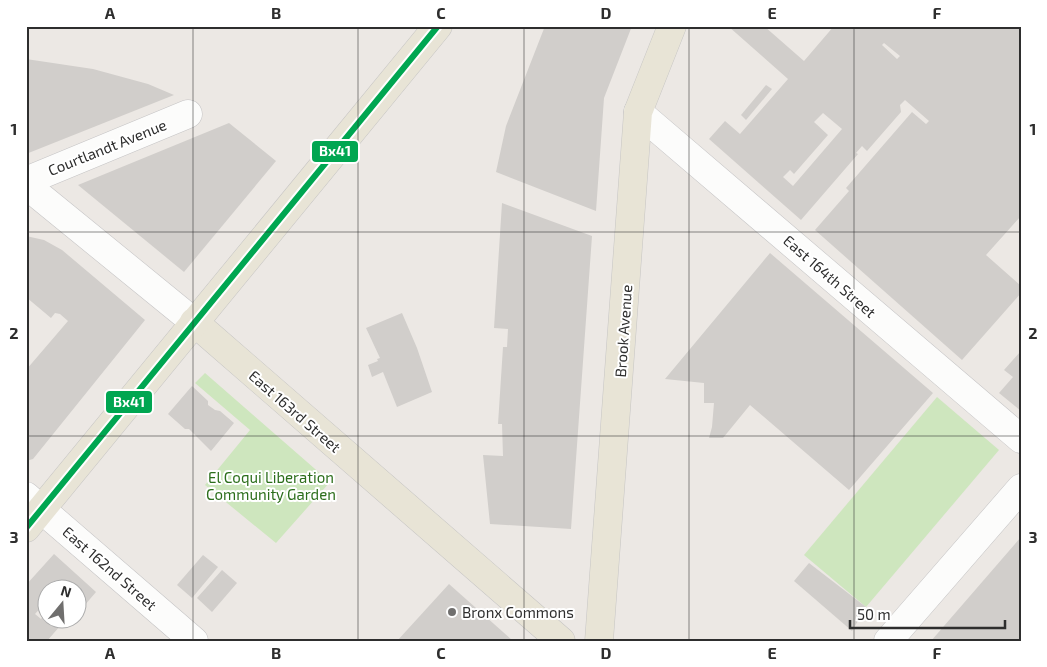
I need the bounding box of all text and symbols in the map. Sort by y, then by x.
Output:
text: A [105,3,116,22]
text: B [271,3,281,22]
text: C [436,3,446,22]
text: D [601,3,612,22]
text: E [767,3,777,22]
text: F [933,3,942,22]
street label: Courtlandt Avenue [45,115,169,179]
text: 1 [11,119,17,138]
text: 1 [1030,119,1036,138]
line badge: Bx41 [311,140,359,163]
text: Bx41 [319,142,351,159]
street label: East 164th Street [780,231,880,321]
street label: Brook Avenue [611,284,635,378]
text: 2 [9,323,19,342]
text: 2 [1028,323,1038,342]
street label: East 163rd Street [245,366,345,456]
line badge: Bx41 [105,390,153,414]
text: Bx41 [113,393,145,410]
park label: El Coqui Liberation Community Garden [206,468,336,503]
street label: East 162nd Street [59,522,161,614]
text: 3 [9,527,19,546]
text: 3 [1028,527,1038,546]
north arrow [38,580,88,630]
text: N [59,582,74,601]
scale bar [850,597,1004,629]
place label: Bronx Commons [462,603,574,621]
text: 50 m [857,605,891,623]
marker: Bronx Commons [446,606,458,618]
text: A [105,643,116,662]
text: B [271,643,281,662]
text: C [436,643,446,662]
text: D [601,643,612,662]
text: E [767,643,777,662]
text: F [933,643,942,662]

